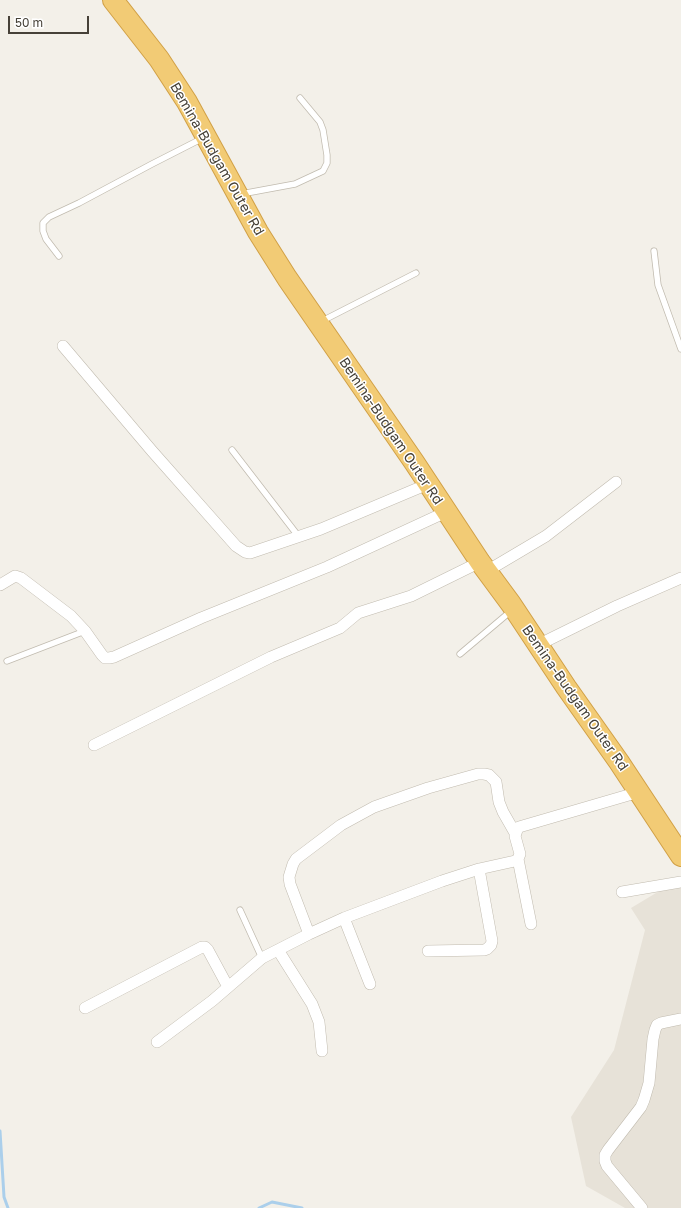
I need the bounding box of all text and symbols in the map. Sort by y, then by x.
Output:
scale bar [10,8,91,34]
text: 50 m [15,15,43,30]
street label: Bemina-Budgam Outer Rd [166,80,268,238]
street label: Bemina-Budgam Outer Rd [335,354,447,508]
street label: Bemina-Budgam Outer Rd [518,622,632,774]

